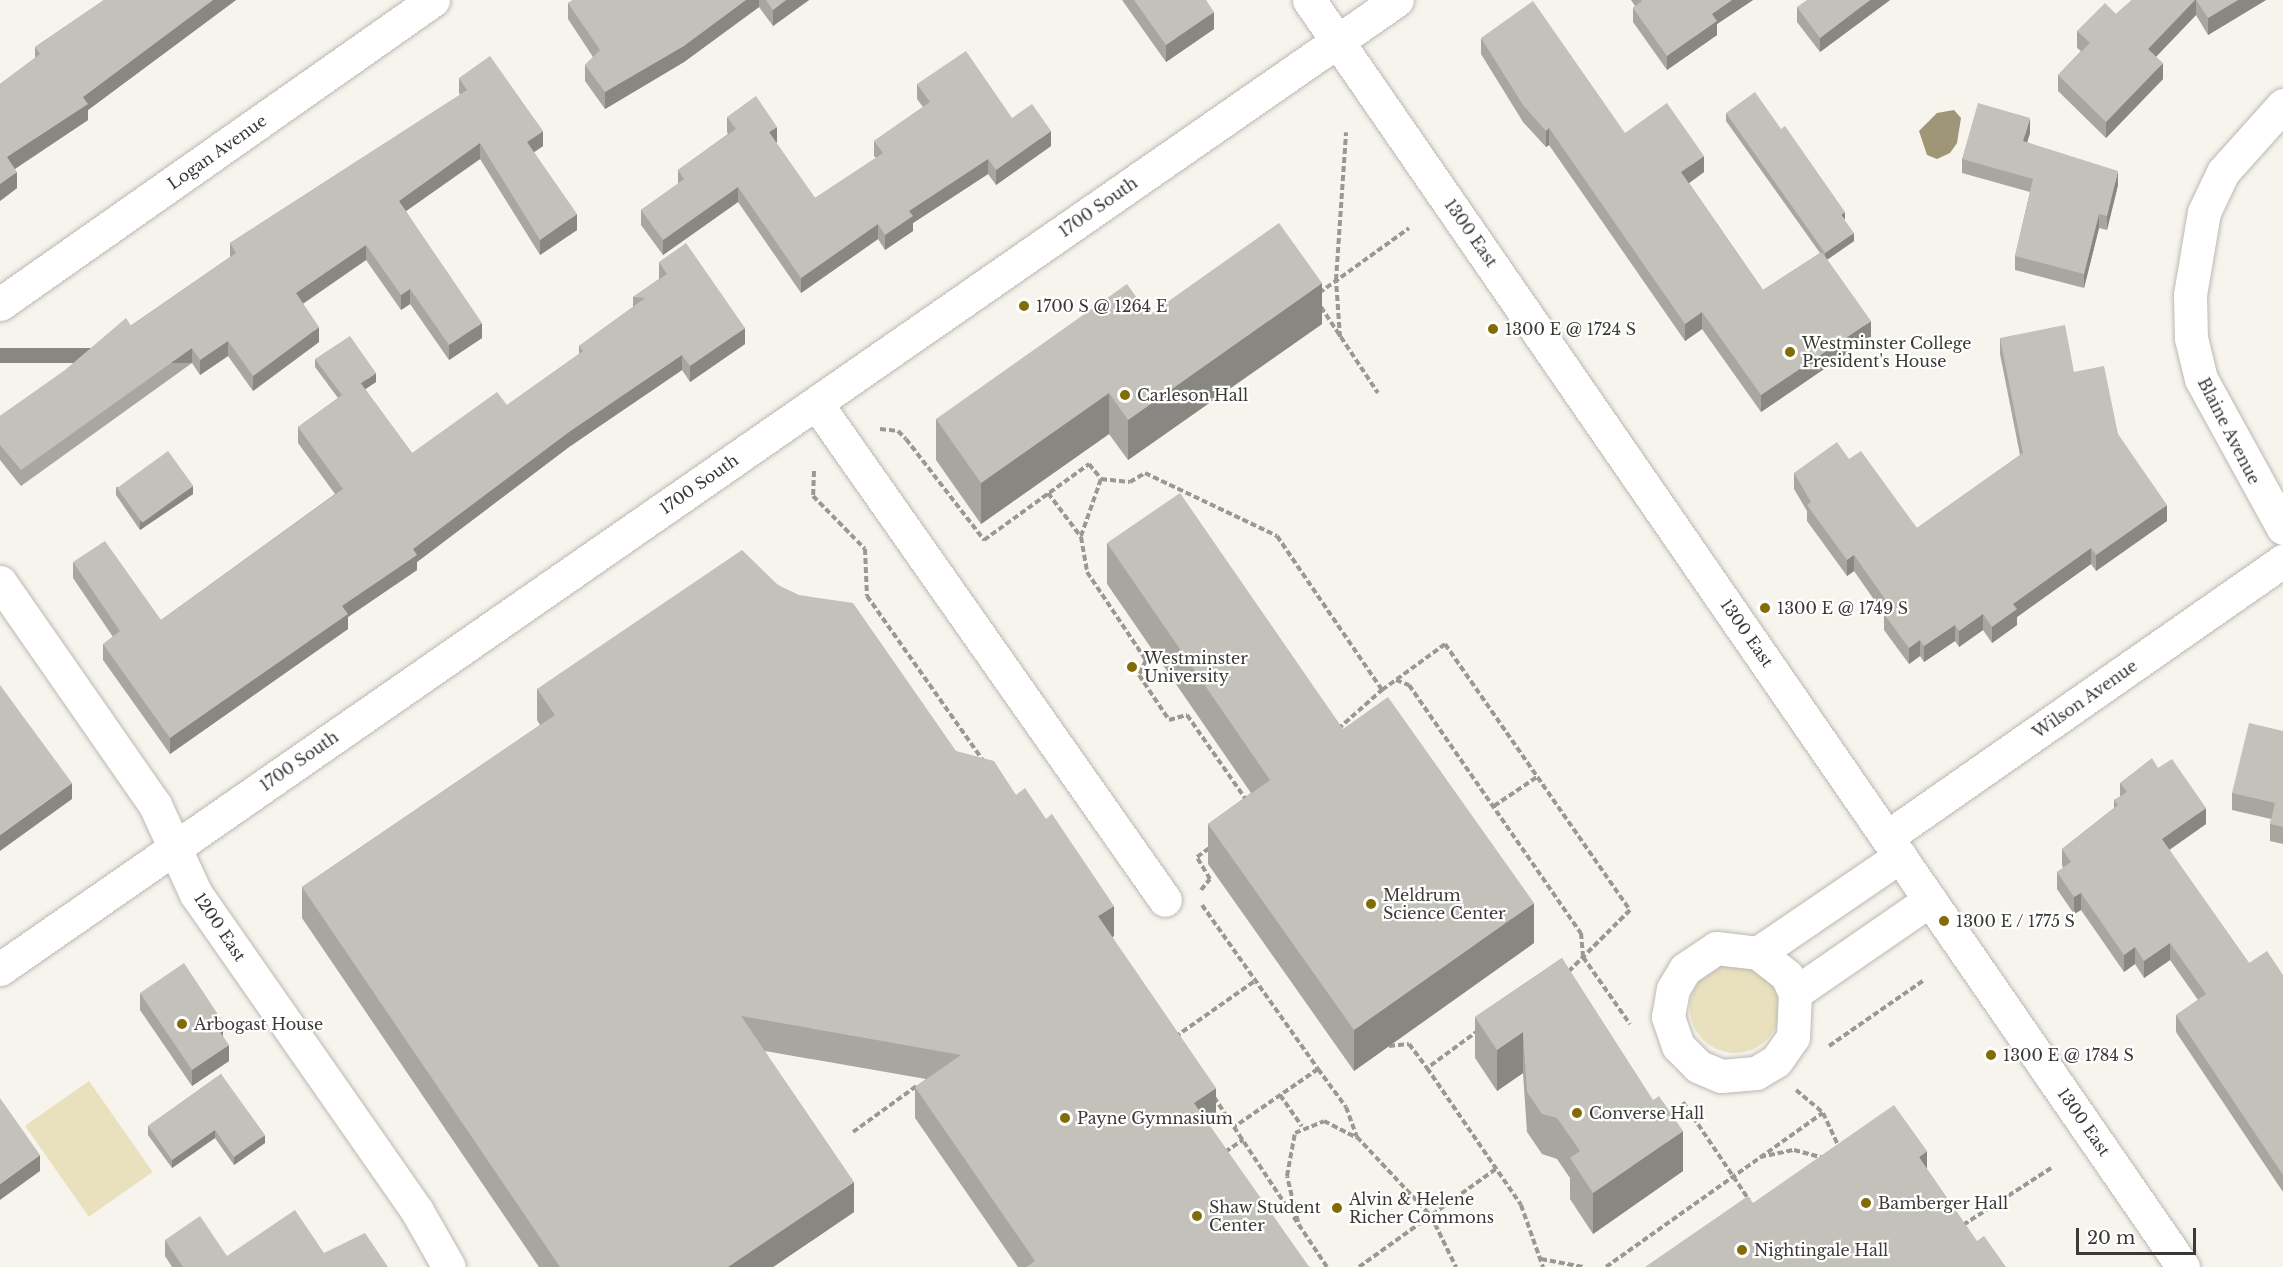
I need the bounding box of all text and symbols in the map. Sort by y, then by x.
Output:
street label: Logan Avenue [164,111,270,193]
street label: 1700 South [1055,173,1141,241]
street label: 1300 East [1441,195,1501,271]
place label: 1700 S @ 1264 E [1036,296,1167,316]
marker: 1700 S @ 1264 E [1017,299,1031,313]
place label: 1300 E @ 1724 S [1505,319,1636,339]
marker: 1300 E @ 1724 S [1486,322,1500,336]
place label: Westminster College President's House [1802,333,1972,371]
marker: Westminster College President's House [1783,345,1797,359]
street label: Blaine Avenue [2194,374,2264,488]
place label: Carleson Hall [1137,385,1248,405]
marker: Carleson Hall [1118,388,1132,402]
street label: 1700 South [656,450,742,518]
street label: 1300 East [1717,595,1777,671]
place label: 1300 E @ 1749 S [1777,598,1908,618]
marker: 1300 E @ 1749 S [1758,601,1772,615]
place label: Westminster University [1144,648,1248,686]
street label: Wilson Avenue [2029,656,2141,742]
marker: Westminster University [1125,660,1139,674]
street label: 1700 South [256,727,342,795]
place label: Meldrum Science Center [1383,885,1506,923]
street label: 1200 East [190,889,250,965]
marker: Meldrum Science Center [1364,897,1378,911]
place label: 1300 E / 1775 S [1956,911,2076,931]
marker: 1300 E / 1775 S [1937,914,1951,928]
place label: Arbogast House [194,1014,323,1034]
marker: Arbogast House [175,1017,189,1031]
place label: 1300 E @ 1784 S [2003,1045,2134,1065]
marker: 1300 E @ 1784 S [1984,1048,1998,1062]
street label: 1300 East [2054,1084,2114,1160]
place label: Converse Hall [1589,1103,1704,1123]
marker: Converse Hall [1570,1106,1584,1120]
place label: Payne Gymnasium [1077,1108,1233,1128]
marker: Payne Gymnasium [1058,1111,1072,1125]
place label: Alvin & Helene Richer Commons [1349,1189,1494,1227]
place label: Bamberger Hall [1878,1193,2009,1213]
marker: Bamberger Hall [1859,1196,1873,1210]
place label: Shaw Student Center [1209,1197,1321,1235]
marker: Alvin & Helene Richer Commons [1330,1201,1344,1215]
marker: Shaw Student Center [1190,1209,1204,1223]
scale bar [2079,1216,2199,1254]
text: 20 m [2087,1227,2135,1249]
place label: Nightingale Hall [1754,1240,1888,1260]
marker: Nightingale Hall [1735,1243,1749,1257]

